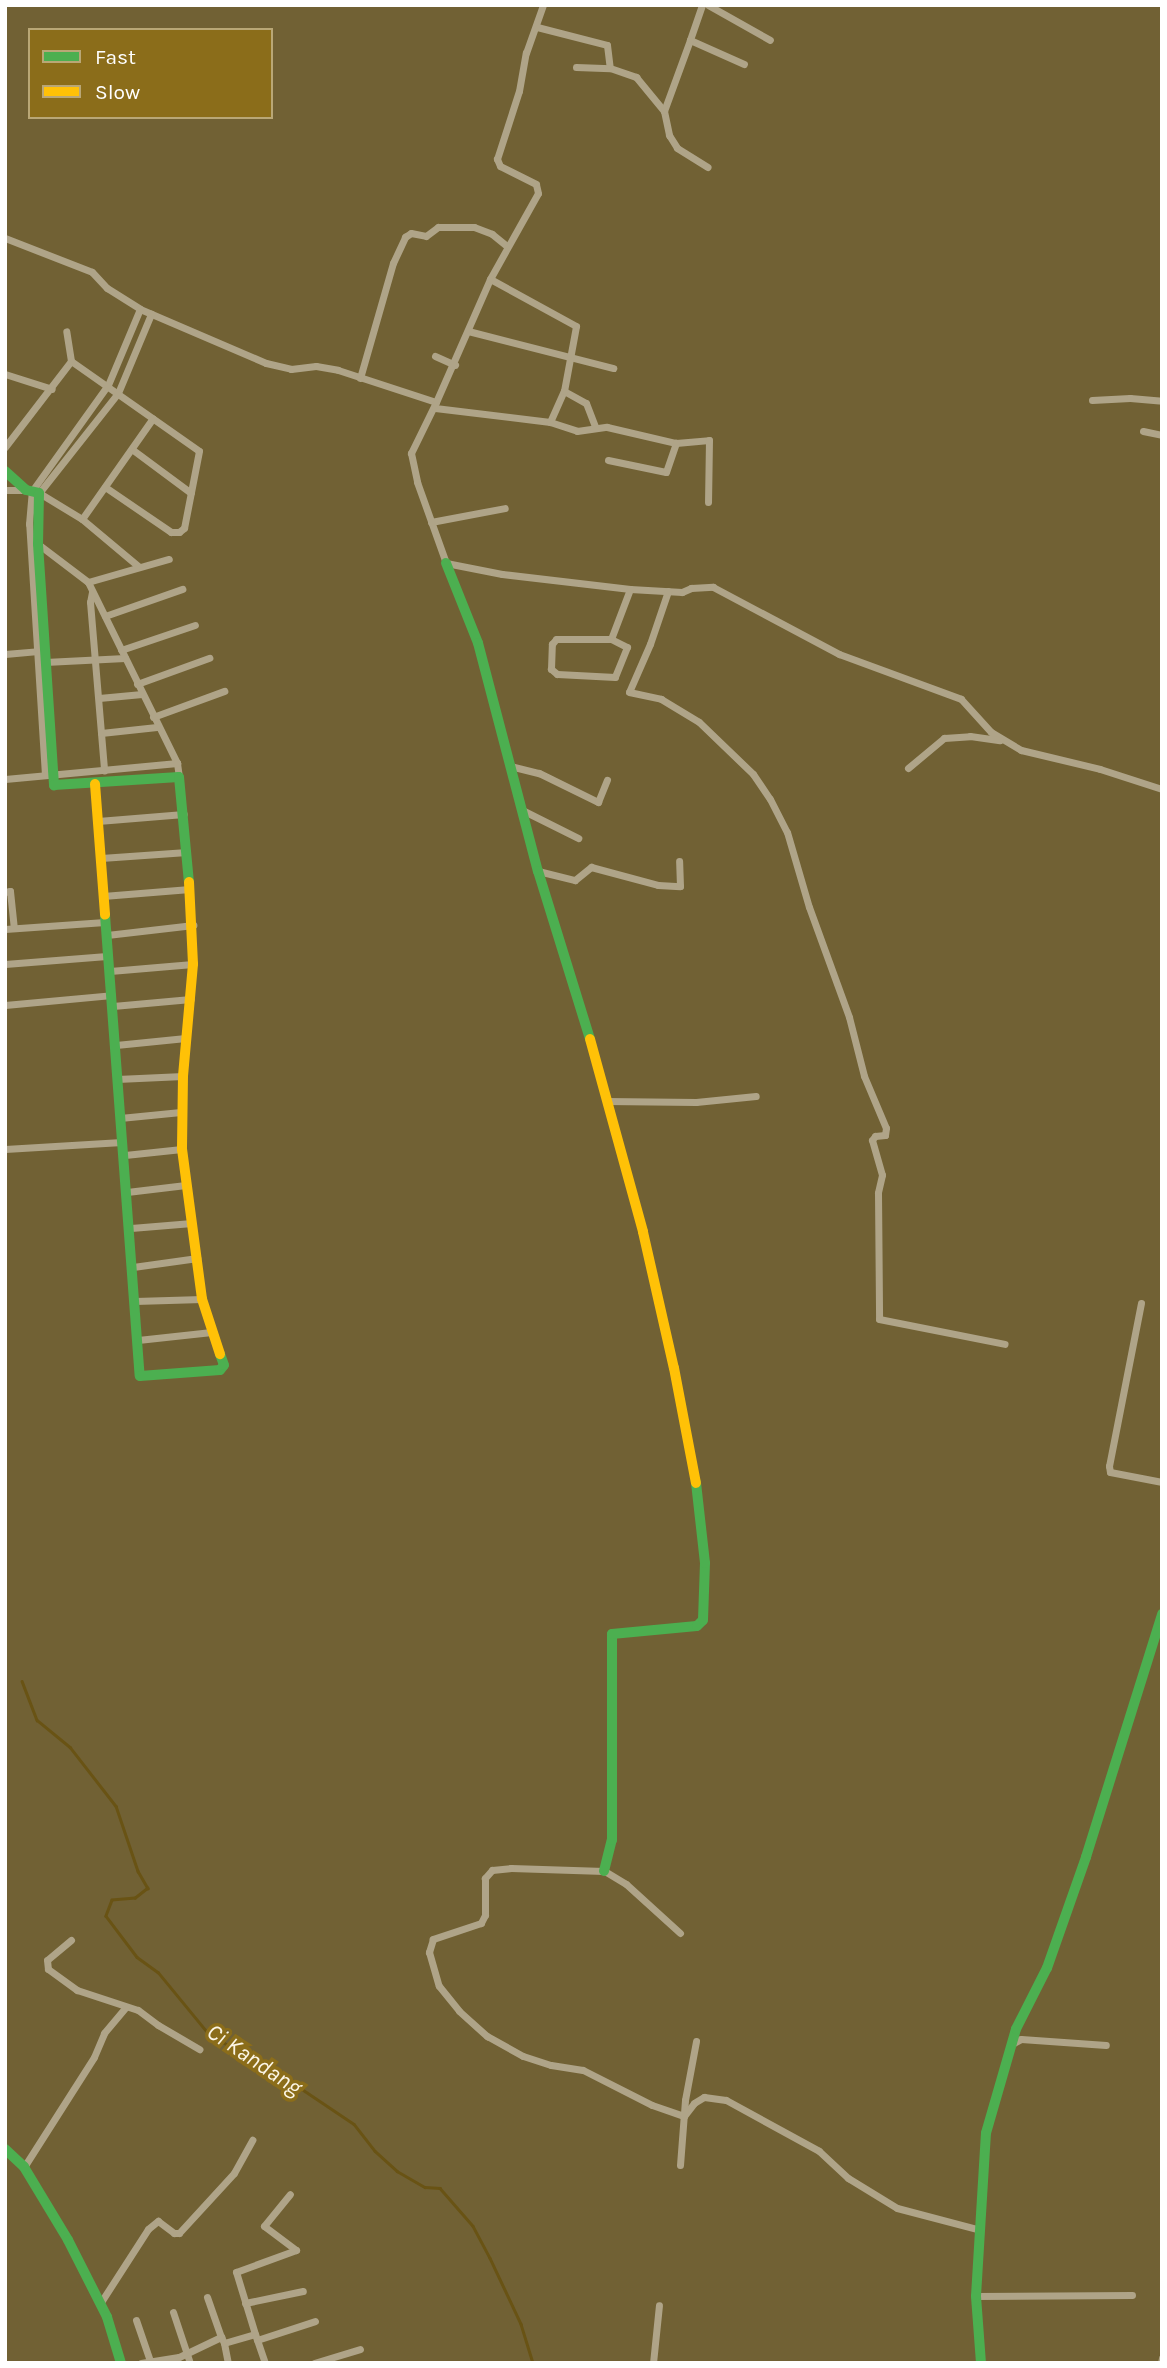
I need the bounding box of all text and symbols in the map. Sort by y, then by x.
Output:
legend [28,28,273,119]
text: Fast [95,45,136,69]
text: Slow [95,80,140,104]
water label: Ci Kandang [201,2018,307,2102]

